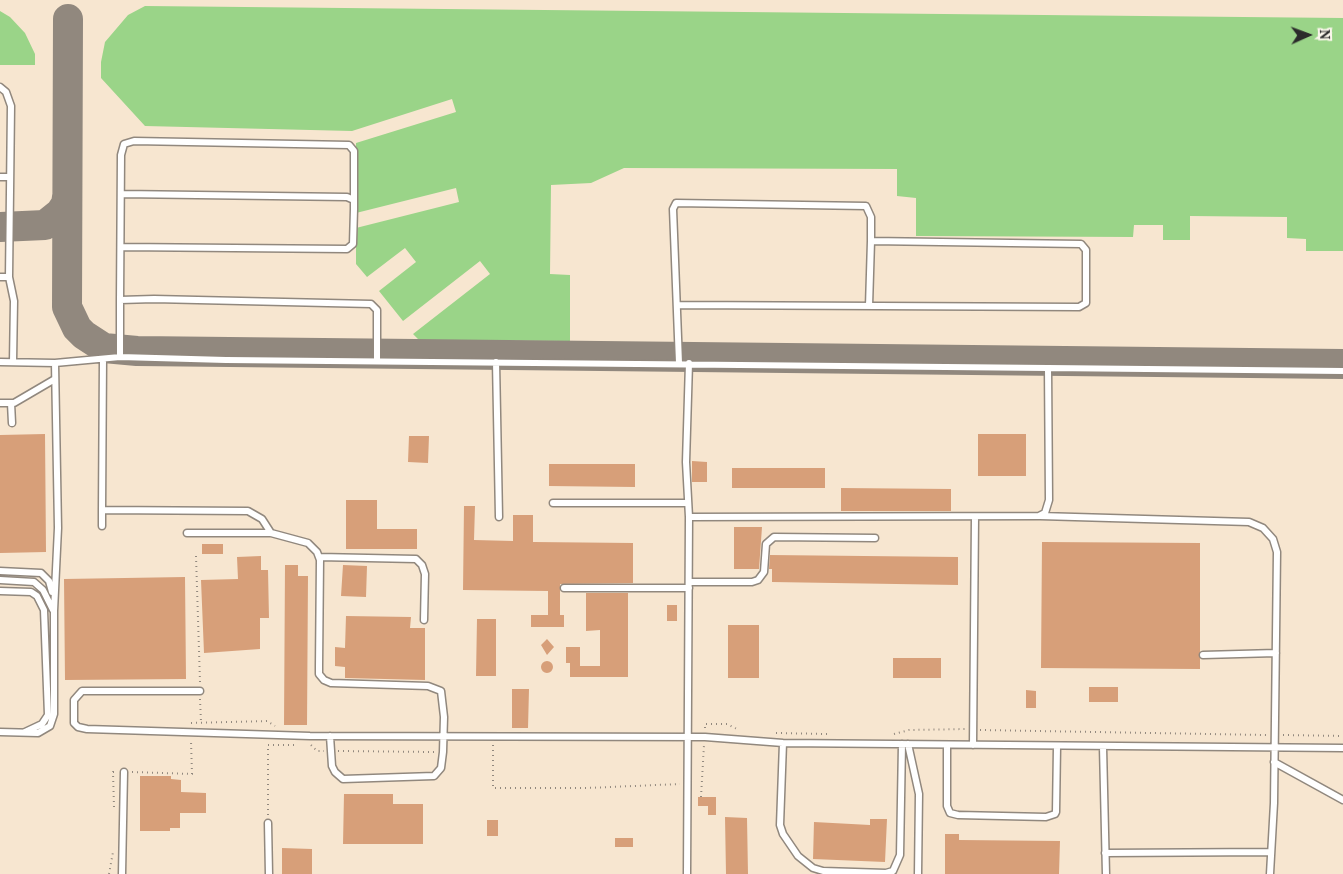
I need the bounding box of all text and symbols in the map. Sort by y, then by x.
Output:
north arrow [1283,10,1333,60]
text: N [1314,29,1333,40]

